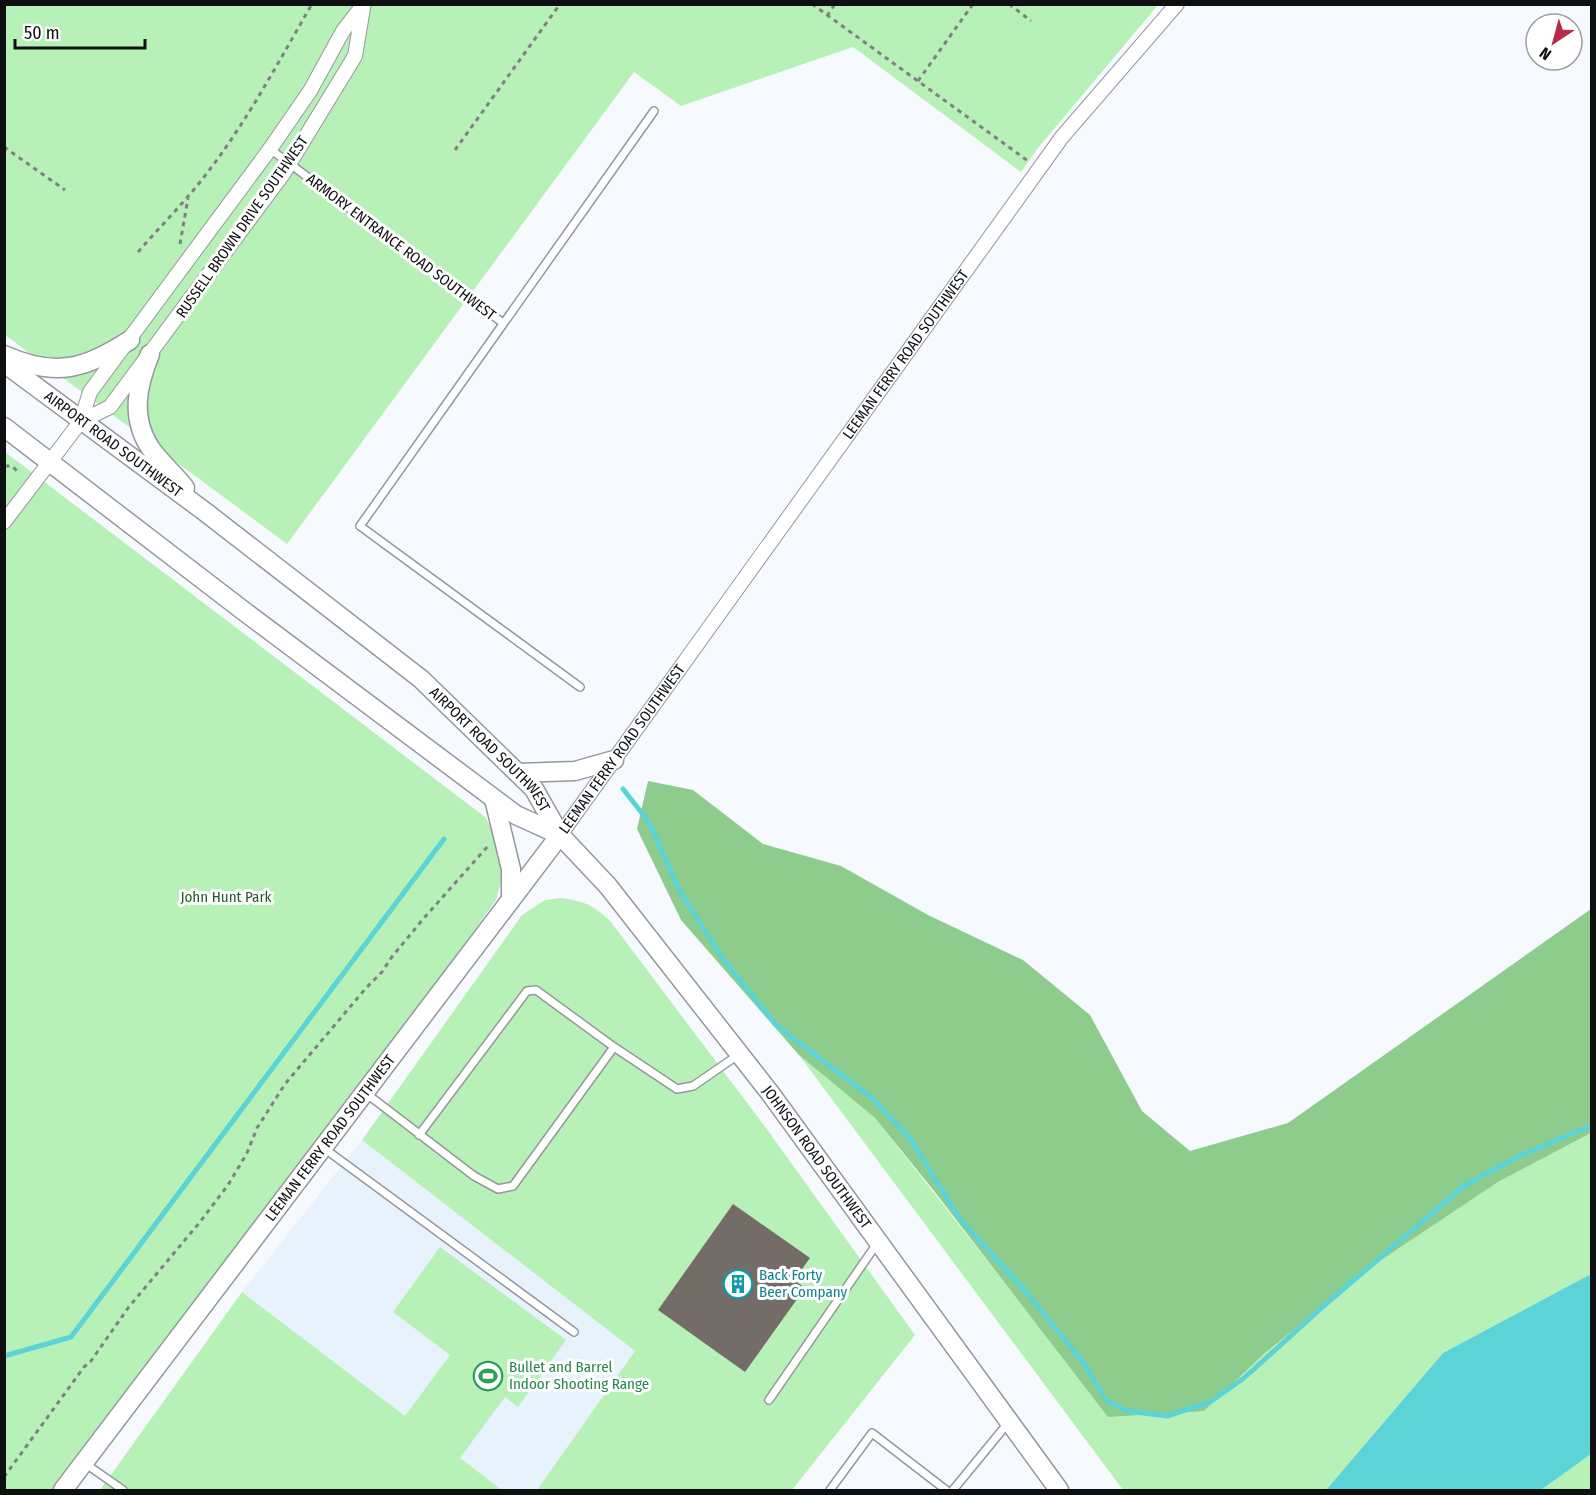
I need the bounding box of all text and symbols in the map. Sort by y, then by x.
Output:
scale bar [15,12,146,50]
north arrow [1524,12,1584,72]
text: 50 m [24,22,60,44]
text: N [1536,43,1555,64]
street label: RUSSELL BROWN DRIVE SOUTHWEST [172,133,312,321]
street label: ARMORY ENTRANCE ROAD SOUTHWEST [303,170,499,324]
street label: LEEMAN FERRY ROAD SOUTHWEST [839,266,973,442]
street label: AIRPORT ROAD SOUTHWEST [41,387,186,501]
street label: LEEMAN FERRY ROAD SOUTHWEST [555,661,689,837]
street label: AIRPORT ROAD SOUTHWEST [426,683,554,815]
park label: John Hunt Park [180,888,272,906]
street label: LEEMAN FERRY ROAD SOUTHWEST [261,1051,399,1225]
street label: JOHNSON ROAD SOUTHWEST [759,1082,875,1232]
place label: Back Forty Beer Company [759,1266,848,1301]
building icon: Back Forty Beer Company [722,1268,754,1300]
place label: Bullet and Barrel Indoor Shooting Range [509,1358,649,1393]
sports icon: Bullet and Barrel Indoor Shooting Range [472,1360,504,1392]

